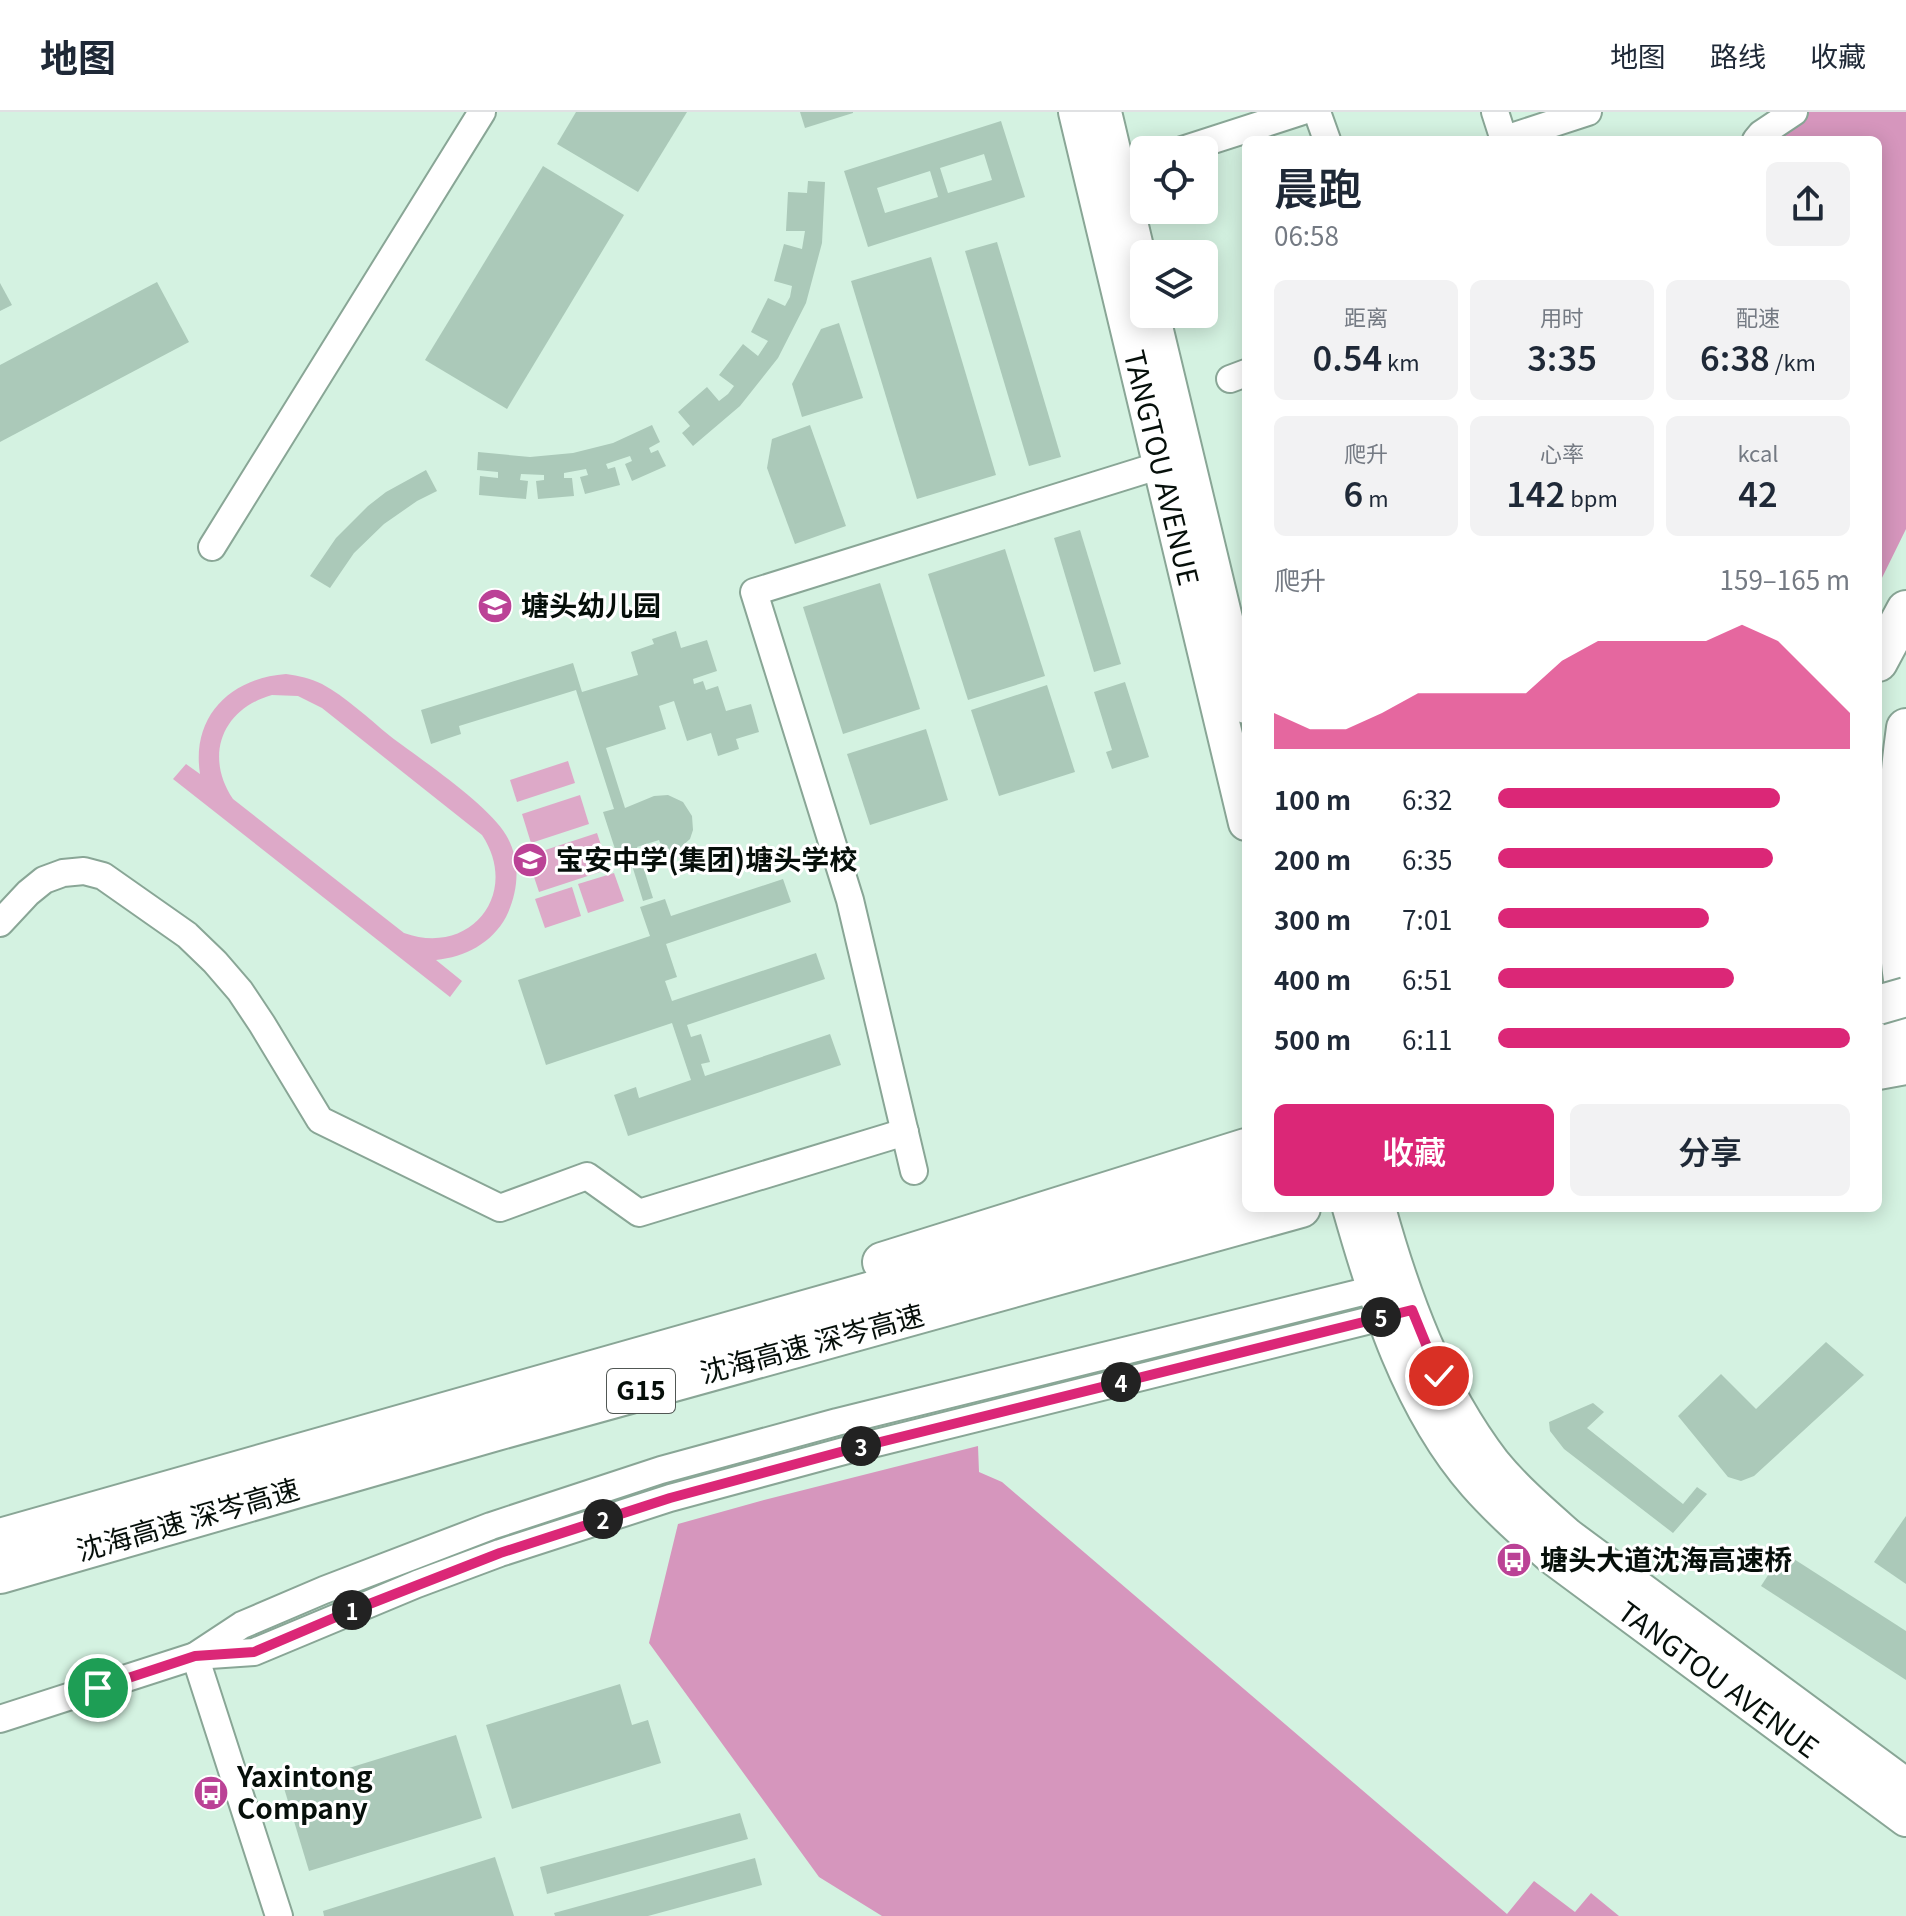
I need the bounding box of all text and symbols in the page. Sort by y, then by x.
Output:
text: 地图 [40,28,116,83]
text: 地图 [1610,35,1666,75]
text: 路线 [1710,35,1766,75]
text: 收藏 [1810,35,1866,75]
map controls [1130,136,1218,328]
button: locate [1130,136,1218,224]
text: 晨跑 [1274,154,1362,218]
button: share [1766,162,1850,246]
text: 06:58 [1274,216,1339,253]
button: layers [1130,240,1218,328]
text: 距离 [1344,300,1388,332]
text: 用时 [1540,300,1584,332]
text: 配速 [1736,300,1780,332]
text: 0.54 [1312,332,1382,381]
text: 3:35 [1527,332,1597,381]
text: 6:38 [1700,332,1770,381]
text: km [1382,345,1420,377]
text: /km [1770,345,1816,377]
street label: TANGTOU AVENUE [1116,346,1210,589]
text: 爬升 [1344,436,1388,468]
text: 心率 [1540,436,1584,468]
text: kcal [1737,436,1779,468]
text: 6 [1343,468,1363,517]
text: 142 [1506,468,1565,517]
text: 42 [1738,468,1778,517]
text: m [1363,481,1389,513]
text: bpm [1565,481,1618,513]
text: 爬升 [1274,560,1326,597]
text: 159–165 m [1720,560,1850,597]
place label: 塘头幼儿园 [521,584,661,624]
school or university icon: 塘头幼儿园 [476,587,514,625]
text: 100 m [1274,780,1351,817]
text: 6:32 [1402,780,1453,817]
place label: 宝安中学(集团)塘头学校 [556,838,857,878]
text: 200 m [1274,840,1351,877]
text: 6:35 [1402,840,1453,877]
school or university icon: 宝安中学(集团)塘头学校 [511,841,549,879]
text: 300 m [1274,900,1351,937]
text: 7:01 [1402,900,1453,937]
text: 400 m [1274,960,1351,997]
text: 6:51 [1402,960,1453,997]
text: 500 m [1274,1020,1351,1057]
text: 6:11 [1402,1020,1453,1057]
button: 收藏 [1274,1104,1554,1196]
button: 分享 [1570,1104,1850,1196]
street label: 沈海高速 深岑高速 [695,1293,928,1391]
pin: 5 [1361,1297,1401,1337]
text: 5 [1375,1301,1387,1333]
pin [1405,1342,1473,1410]
icon: check [1417,1354,1461,1398]
pin: 4 [1101,1362,1141,1402]
text: 4 [1115,1366,1127,1398]
road number: G15 [607,1369,675,1413]
pin: 3 [841,1426,881,1466]
text: 3 [855,1430,867,1462]
street label: 沈海高速 深岑高速 [71,1467,304,1569]
pin: 2 [583,1499,623,1539]
text: 2 [597,1503,609,1535]
place label: 塘头大道沈海高速桥 [1540,1538,1792,1578]
bus stop icon: 塘头大道沈海高速桥 [1495,1541,1533,1579]
pin: 1 [332,1590,372,1630]
street label: TANGTOU AVENUE [1611,1591,1828,1766]
text: 1 [346,1594,358,1626]
pin [64,1654,132,1722]
icon: arrive [76,1666,120,1710]
place label: Yaxintong Company [236,1755,373,1827]
bus stop icon: Yaxintong Company [192,1774,230,1812]

